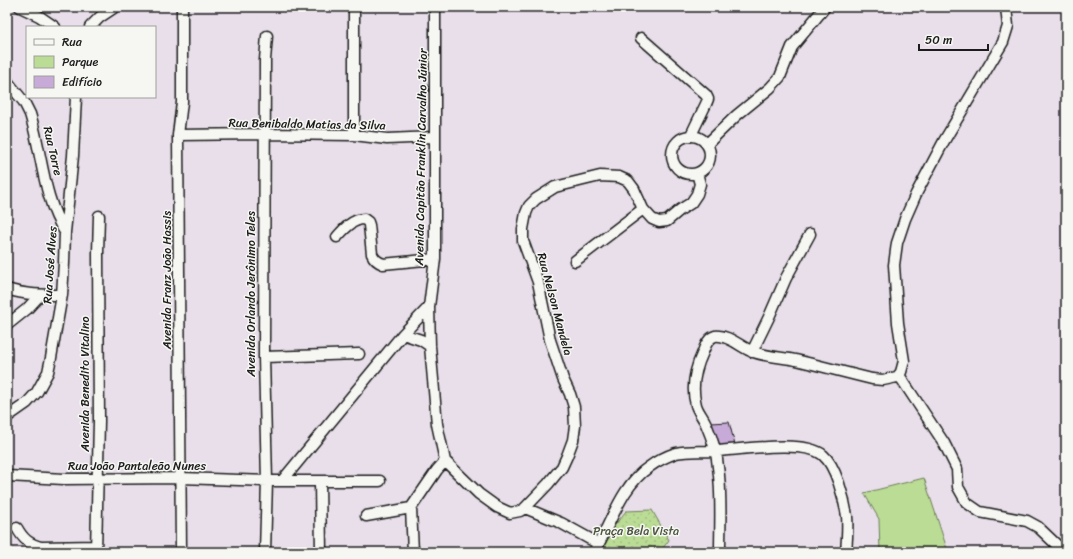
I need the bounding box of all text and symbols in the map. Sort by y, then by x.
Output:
legend [26,26,156,98]
scale bar [919,26,988,52]
text: 50 m [925,29,952,51]
text: Rua [62,31,83,53]
street label: Avenida Capitão Franklin Carvalho Júnior [408,47,434,267]
text: Parque [62,51,99,73]
text: Edifício [62,71,102,93]
street label: Rua Benibaldo Matias da Silva [228,112,386,136]
street label: Rua Torre [37,124,69,178]
street label: Avenida Franz João Hassis [156,211,178,350]
street label: Avenida Orlando Jerônimo Teles [240,211,262,378]
street label: Rua José Alves [36,225,64,305]
street label: Rua Nelson Mandela [531,250,579,358]
street label: Avenida Benedito Vitalino [74,316,96,453]
street label: Rua João Pantaleão Nunes [68,455,206,477]
park label: Praça Bela Vista [593,520,679,542]

